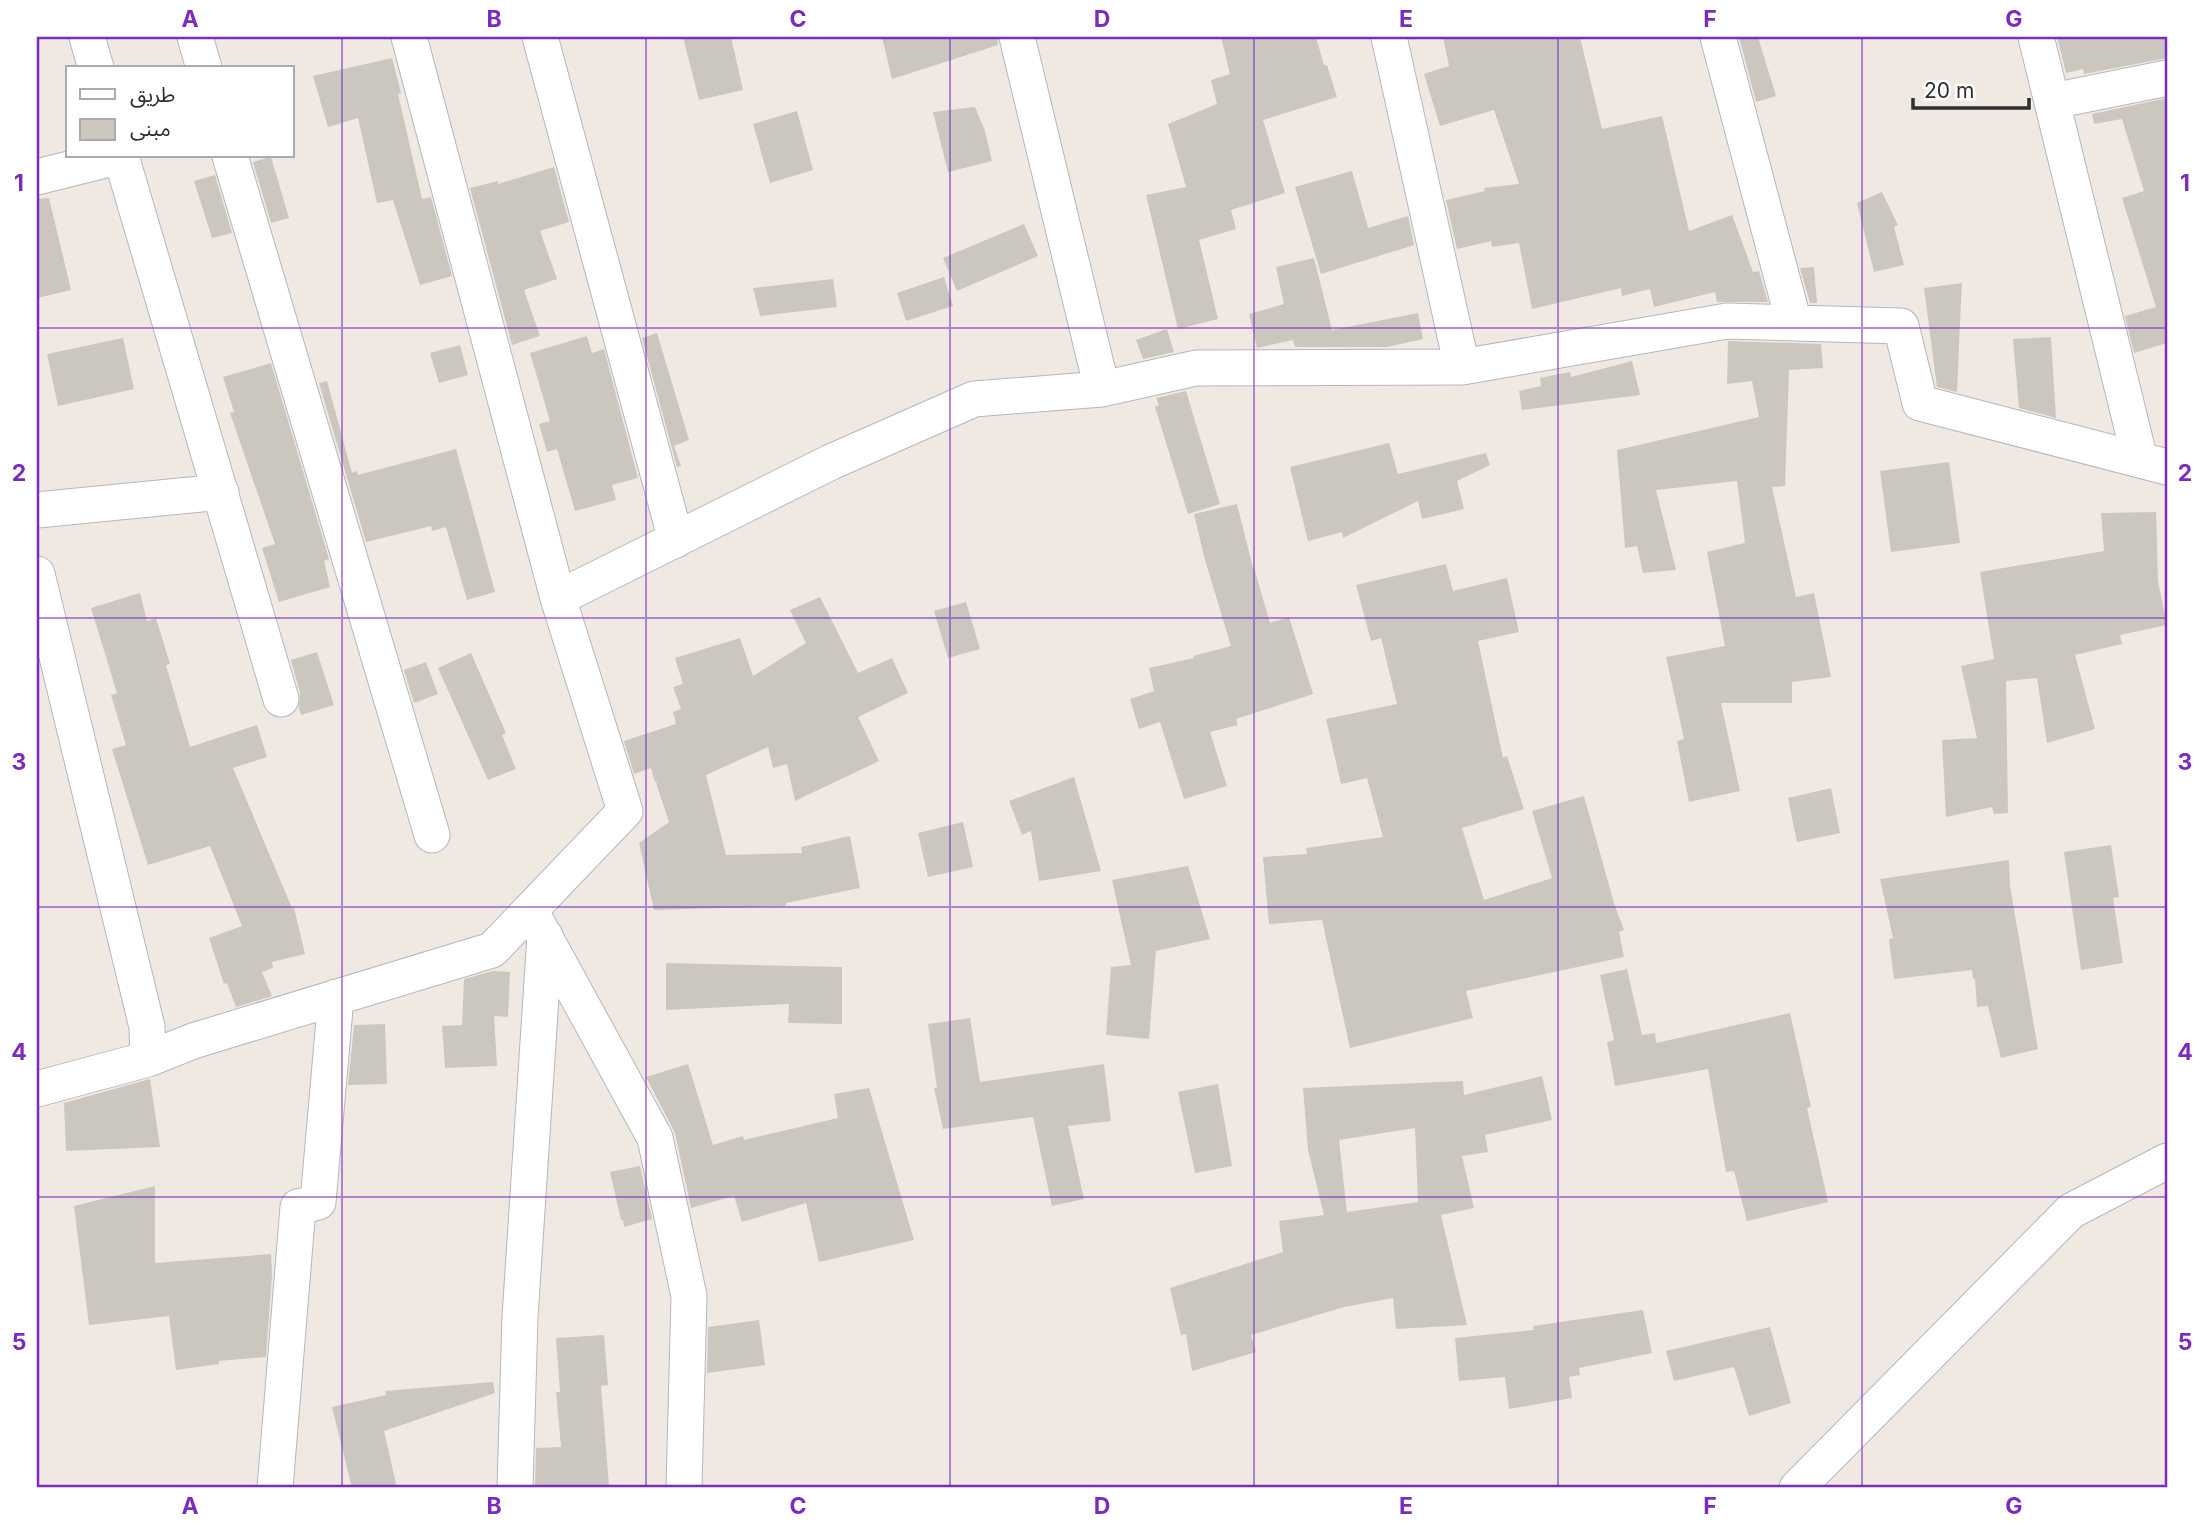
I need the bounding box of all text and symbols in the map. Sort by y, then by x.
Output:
text: A [181,5,199,33]
text: B [486,5,502,33]
text: C [789,5,807,33]
text: D [1094,5,1110,33]
text: E [1399,5,1413,33]
text: F [1703,5,1717,33]
text: G [2005,5,2023,33]
legend [66,66,294,158]
scale bar [1913,66,2029,110]
text: 20 m [1924,78,1974,103]
text: طريق [130,82,175,108]
text: مبنى [130,116,171,141]
text: 1 [14,169,24,197]
text: 1 [2180,169,2190,197]
text: 2 [12,459,26,487]
text: 2 [2178,459,2192,487]
text: 3 [12,748,26,776]
text: 3 [2178,748,2192,776]
text: 4 [11,1038,27,1066]
text: 4 [2177,1038,2193,1066]
text: 5 [12,1328,26,1356]
text: 5 [2178,1328,2192,1356]
text: A [181,1492,199,1520]
text: B [486,1492,502,1520]
text: C [789,1492,807,1520]
text: D [1094,1492,1110,1520]
text: E [1399,1492,1413,1520]
text: F [1703,1492,1717,1520]
text: G [2005,1492,2023,1520]

